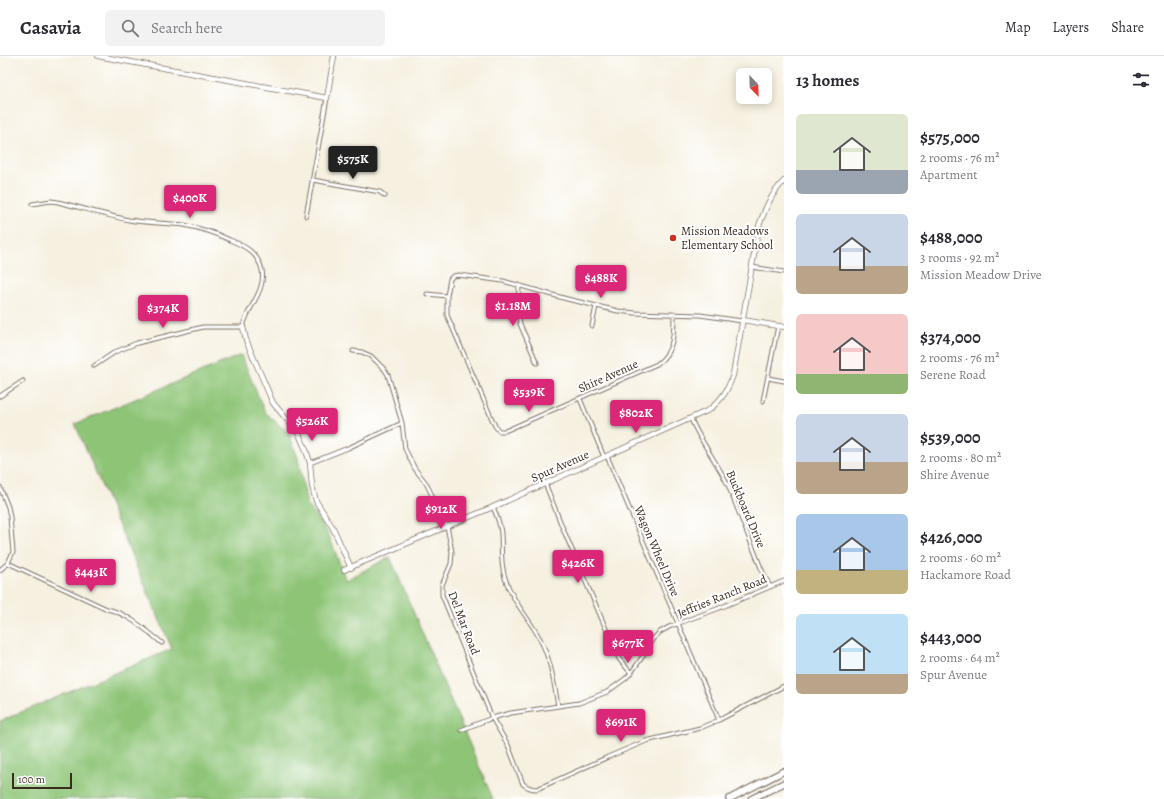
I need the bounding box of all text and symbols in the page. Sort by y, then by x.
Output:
search box [105,10,385,46]
text: Casavia [20,15,81,41]
icon: search [119,17,141,39]
text: Search here [151,18,222,38]
text: Map [1005,18,1031,37]
text: Layers [1053,18,1089,37]
text: Share [1111,18,1144,37]
north arrow [736,68,772,104]
map controls [736,68,772,104]
text: 13 homes [796,69,859,92]
icon: filters [1130,69,1152,91]
text: $575,000 [920,126,980,149]
icon: home [828,130,876,178]
pin: $575K [325,146,381,180]
text: 2 rooms · 76 m² [920,149,999,166]
text: $575K [337,150,369,167]
text: Apartment [920,166,978,183]
pin: $400K [162,185,218,219]
text: $400K [173,189,207,206]
place label: Mission Meadows Elementary School [681,223,773,253]
text: $488,000 [920,226,982,249]
icon: home [828,230,876,278]
marker: Mission Meadows Elementary School [668,233,678,243]
text: 3 rooms · 92 m² [920,249,999,266]
pin: $488K [573,265,629,299]
text: Mission Meadow Drive [920,266,1042,283]
text: $488K [584,269,618,286]
pin: $1.18M [480,293,546,327]
pin: $374K [135,295,191,329]
text: $1.18M [495,297,531,314]
text: $374K [147,299,179,316]
text: $374,000 [920,326,981,349]
icon: home [828,330,876,378]
text: 2 rooms · 76 m² [920,349,999,366]
street label: Shire Avenue [576,356,640,396]
text: Serene Road [920,366,986,383]
pin: $539K [501,379,557,413]
text: $539K [513,383,545,400]
pin: $802K [608,400,664,434]
text: $802K [619,404,653,421]
pin: $526K [284,408,340,442]
text: $526K [296,412,328,429]
text: $539,000 [920,426,981,449]
icon: home [828,430,876,478]
street label: Spur Avenue [528,446,592,486]
text: 2 rooms · 80 m² [920,449,1001,466]
text: Shire Avenue [920,466,989,483]
street label: Buckboard Drive [722,468,770,550]
pin: $912K [413,496,469,530]
text: $912K [425,500,457,517]
street label: Wagon Wheel Drive [630,502,683,599]
text: $426,000 [920,526,982,549]
icon: home [828,530,876,578]
text: 2 rooms · 60 m² [920,549,1001,566]
pin: $426K [550,550,606,584]
text: $426K [561,554,595,571]
pin: $443K [63,559,119,593]
text: $443K [75,563,107,580]
text: Hackamore Road [920,566,1011,583]
street label: Jeffries Ranch Road [675,571,770,621]
street label: Del Mar Road [445,589,484,658]
text: $443,000 [920,626,981,649]
pin: $677K [600,630,656,664]
icon: home [828,630,876,678]
text: $677K [612,634,644,651]
text: 2 rooms · 64 m² [920,649,1000,666]
text: Spur Avenue [920,666,987,683]
pin: $691K [593,709,649,743]
text: $691K [605,713,637,730]
scale bar [12,771,72,790]
text: 100 m [18,772,45,787]

